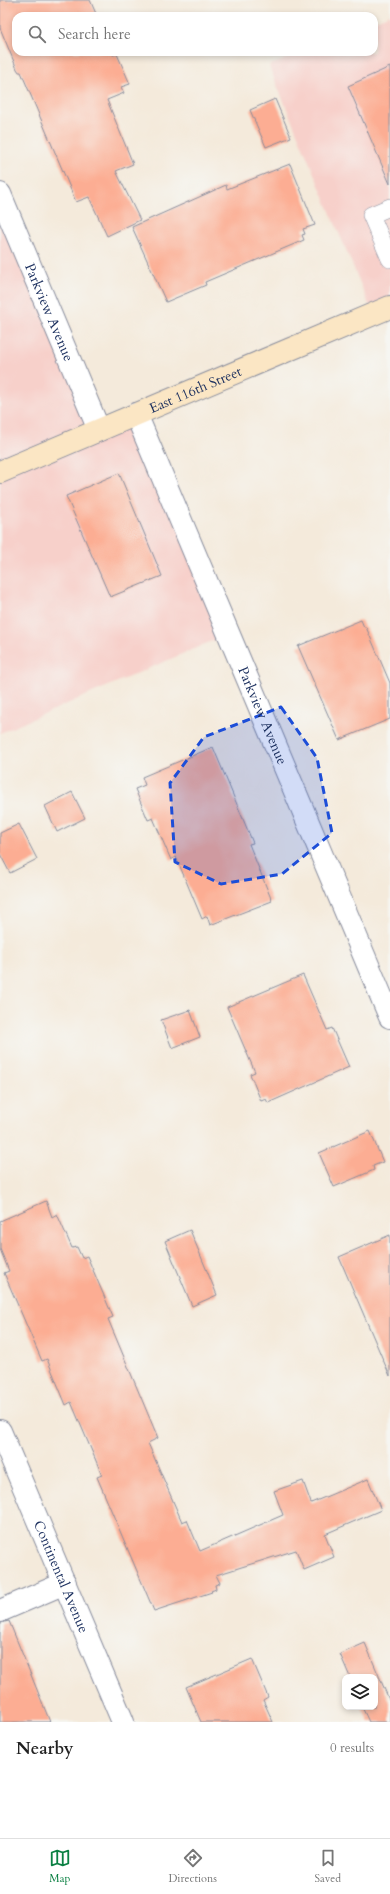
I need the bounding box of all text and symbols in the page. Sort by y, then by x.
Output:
search box [12,12,378,56]
icon: search [26,23,48,45]
text: Search here [58,24,131,44]
street label: Parkview Avenue [20,260,79,364]
street label: East 116th Street [146,361,245,417]
street label: Parkview Avenue [234,663,292,767]
street label: Continental Avenue [29,1517,94,1636]
map controls [342,1674,378,1710]
button: layers [342,1674,378,1710]
text: Nearby [16,1737,73,1760]
text: 0 results [330,1739,374,1757]
tab: Map [49,1847,71,1886]
tab: Directions [168,1847,217,1886]
tab: Saved [315,1847,341,1886]

